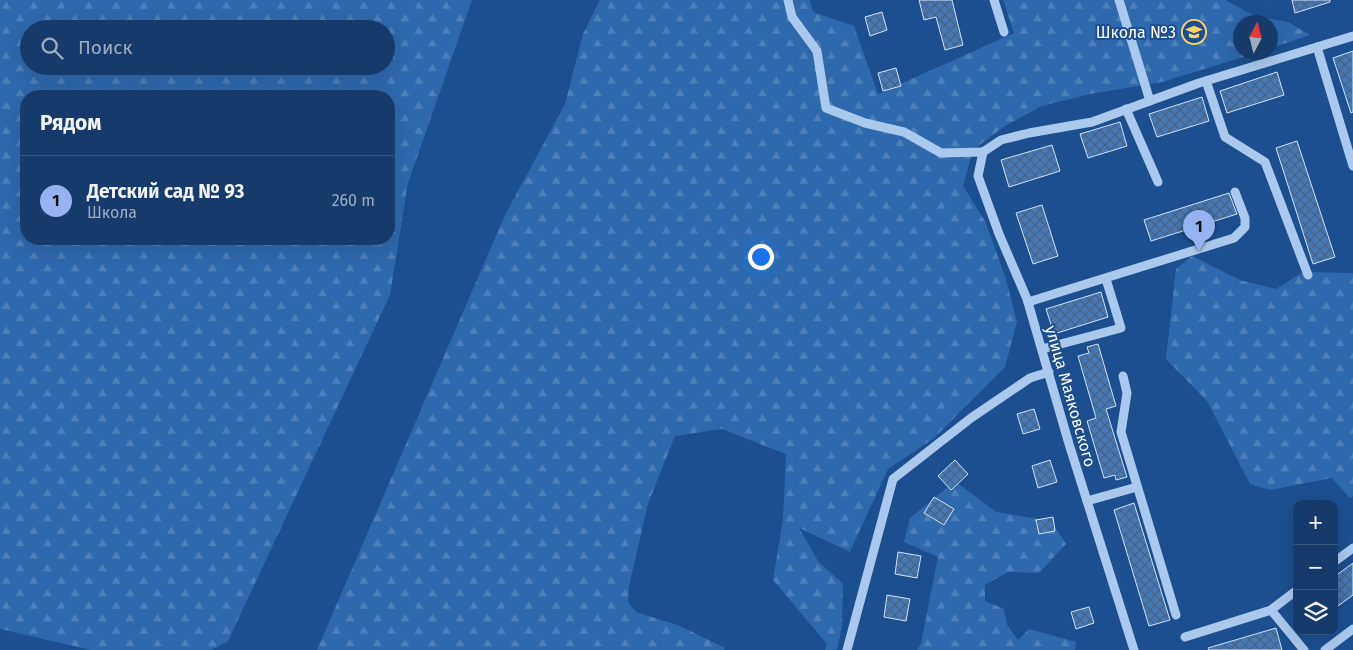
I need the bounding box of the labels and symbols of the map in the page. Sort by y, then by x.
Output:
north arrow [1233,15,1278,60]
school or university icon: Школа №3 [1181,19,1207,45]
place label: Школа №3 [1096,23,1176,42]
pin: 1 [1183,210,1215,251]
your location [748,244,774,270]
street label: улица Маяковского [1041,323,1100,469]

